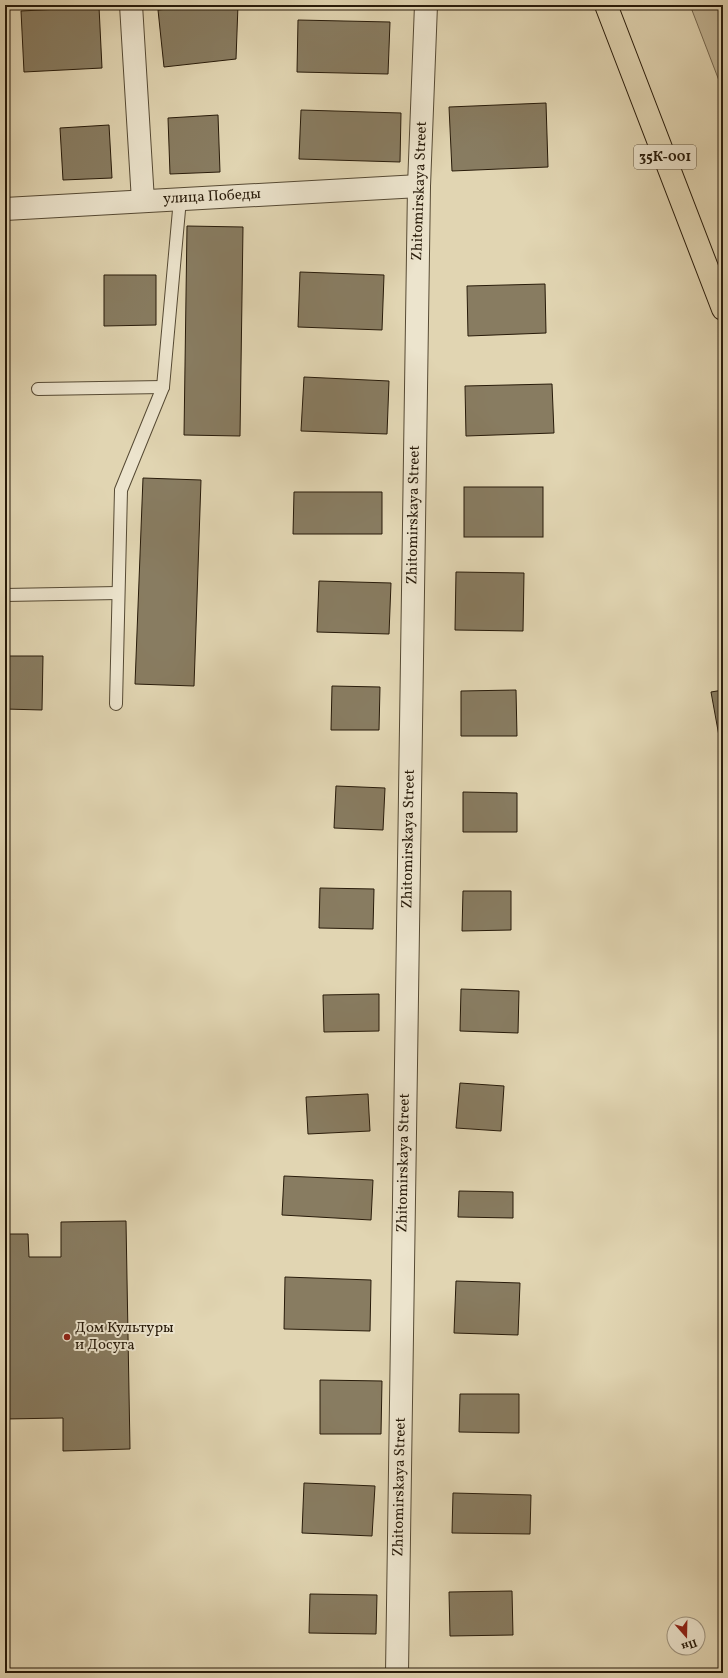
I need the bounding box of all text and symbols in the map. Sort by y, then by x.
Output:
street label: Zhitomirskaya Street [407,121,433,261]
road number: 35К-001 [634,145,696,169]
street label: улица Победы [163,184,262,210]
street label: Zhitomirskaya Street [402,445,426,585]
street label: Zhitomirskaya Street [397,769,421,909]
street label: Zhitomirskaya Street [392,1093,416,1233]
place label: Дом Культуры и Досуга [75,1318,174,1356]
marker: Дом Культуры и Досуга [62,1332,72,1342]
street label: Zhitomirskaya Street [388,1417,412,1557]
north arrow [666,1616,706,1656]
text: Пн [679,1634,699,1654]

